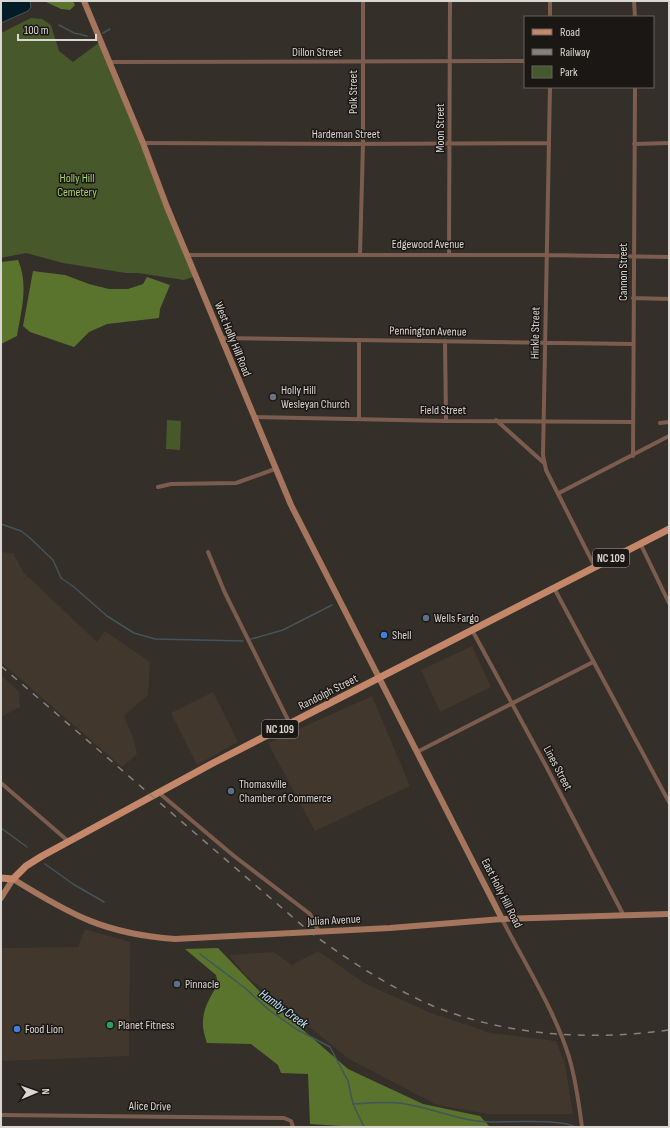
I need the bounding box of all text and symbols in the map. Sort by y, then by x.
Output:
scale bar [18,16,96,42]
legend [524,16,654,88]
text: 100 m [24,23,49,38]
text: Road [560,25,580,40]
street label: Dillon Street [292,45,342,60]
text: Railway [560,45,591,60]
text: Park [560,65,578,80]
street label: Polk Street [346,70,361,114]
street label: Moon Street [433,103,448,153]
street label: Hardeman Street [312,127,381,142]
park label: Holly Hill Cemetery [57,171,97,200]
street label: Edgewood Avenue [392,237,464,252]
street label: Cannon Street [616,243,631,301]
street label: West Holly Hill Road [211,300,254,379]
street label: Hinkle Street [528,306,543,359]
street label: Pennington Avenue [389,323,467,340]
place label: Holly Hill Wesleyan Church [281,383,350,412]
marker: Holly Hill Wesleyan Church [268,392,278,402]
street label: Field Street [420,403,466,418]
road number: NC 109 [593,549,629,567]
place label: Wells Fargo [434,611,479,626]
marker: Wells Fargo [421,613,431,623]
place label: Shell [392,628,412,643]
marker: Shell [379,630,389,640]
street label: Randolph Street [296,671,361,714]
road number: NC 109 [262,720,298,738]
street label: Lines Street [540,743,576,793]
place label: Thomasville Chamber of Commerce [239,777,332,806]
marker: Thomasville Chamber of Commerce [226,786,236,796]
street label: East Holly Hill Road [478,856,525,931]
street label: Julian Avenue [306,912,361,929]
place label: Pinnacle [185,977,219,992]
marker: Pinnacle [172,979,182,989]
water label: Hamby Creek [256,986,312,1033]
place label: Planet Fitness [118,1018,174,1033]
marker: Planet Fitness [105,1020,115,1030]
place label: Food Lion [25,1022,63,1037]
marker: Food Lion [12,1024,22,1034]
north arrow [16,1072,56,1112]
text: N [39,1089,52,1095]
street label: Alice Drive [128,1099,172,1114]

